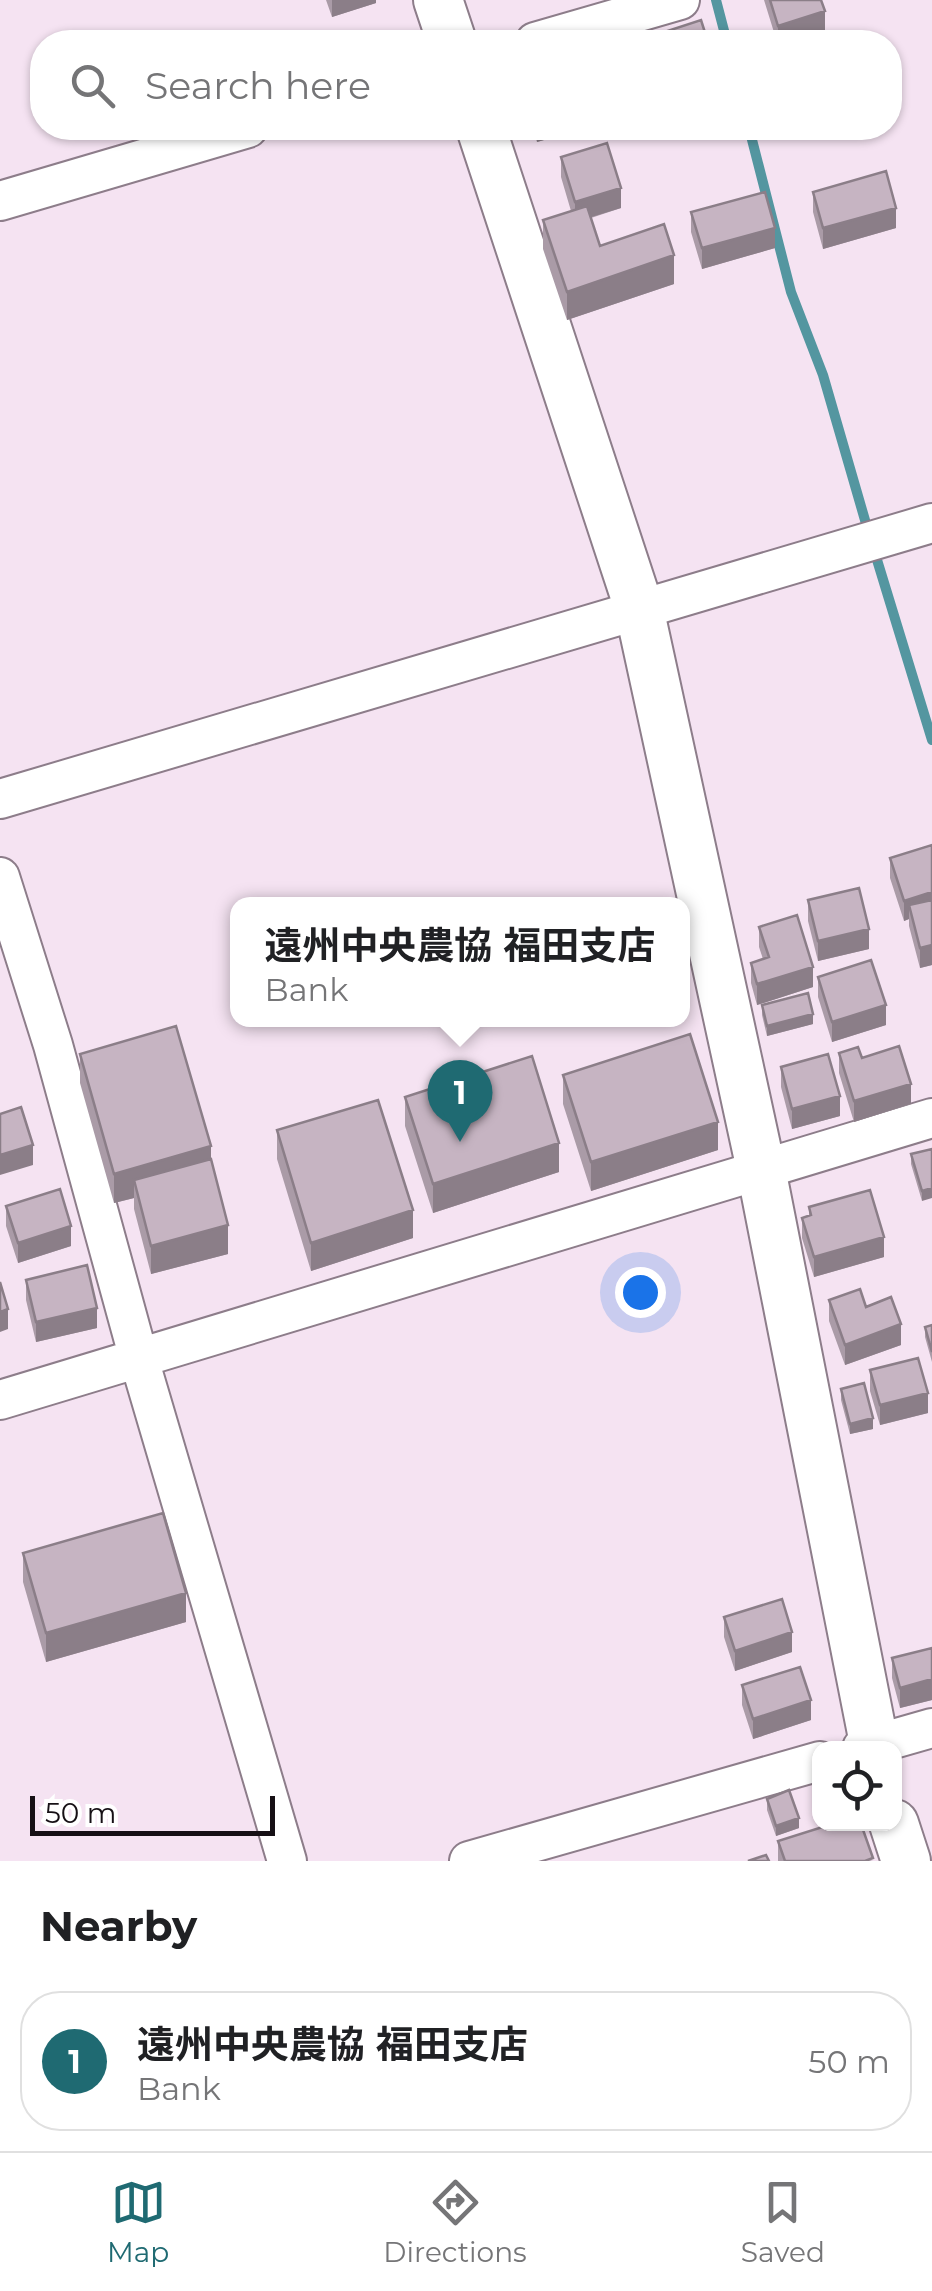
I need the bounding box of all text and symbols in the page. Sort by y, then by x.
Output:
search box [30,30,902,140]
icon: search [65,58,120,113]
text: Search here [145,62,371,109]
popup [230,897,690,1027]
text: 遠州中央農協 福田支店 [265,922,655,969]
text: Bank [265,970,348,1009]
pin: 1 [428,1060,492,1142]
your location [615,1267,666,1318]
map controls [812,1741,902,1831]
button: locate [812,1741,902,1831]
scale bar [30,1791,275,1836]
text: 50 m [45,1796,116,1830]
text: Nearby [40,1900,197,1952]
text: 遠州中央農協 福田支店 [137,2021,528,2068]
text: 1 [68,2042,81,2081]
text: 50 m [808,2042,890,2081]
text: Bank [137,2069,221,2108]
tab: Map [107,2175,169,2269]
tab: Directions [383,2175,527,2269]
tab: Saved [741,2175,825,2269]

